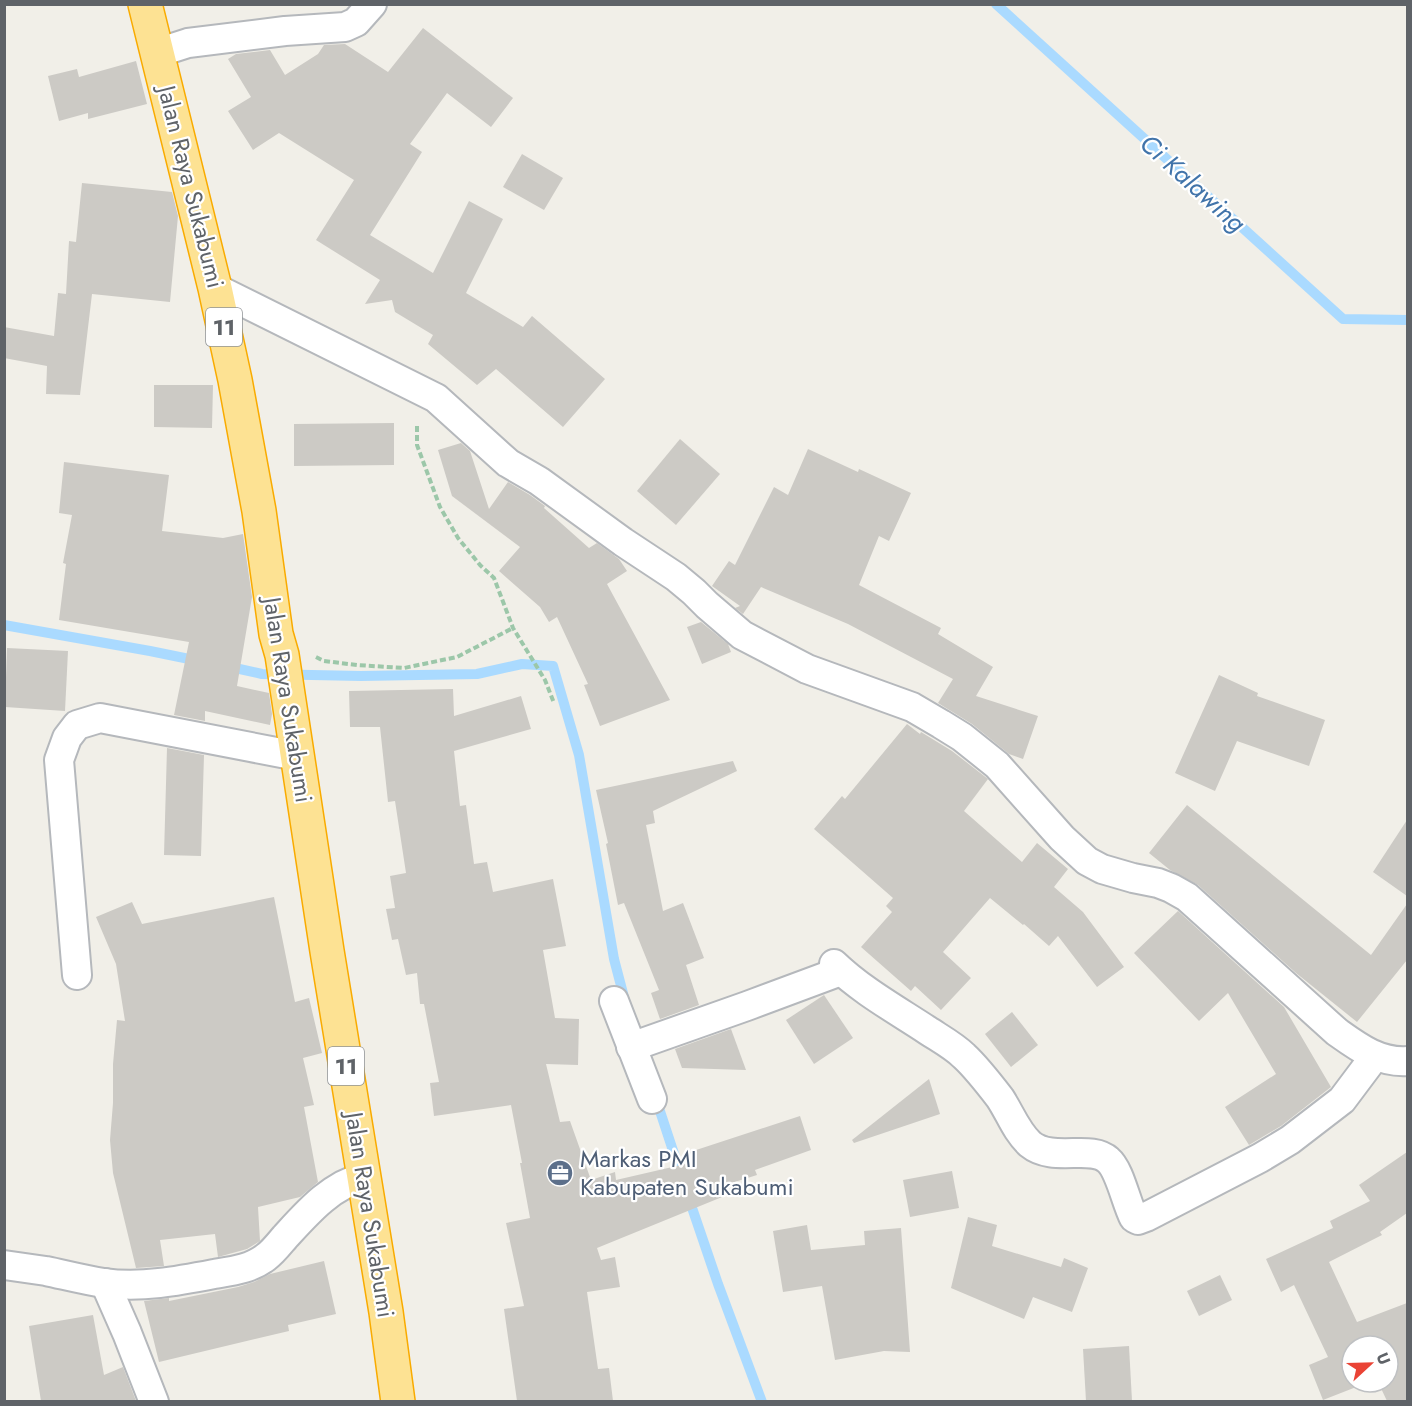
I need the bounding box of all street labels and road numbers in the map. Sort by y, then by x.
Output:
street label: Jalan Raya Sukabumi [149,79,234,292]
road number: 11 [206,308,242,346]
street label: Jalan Raya Sukabumi [255,592,322,805]
road number: 11 [328,1047,364,1085]
street label: Jalan Raya Sukabumi [337,1107,404,1320]

